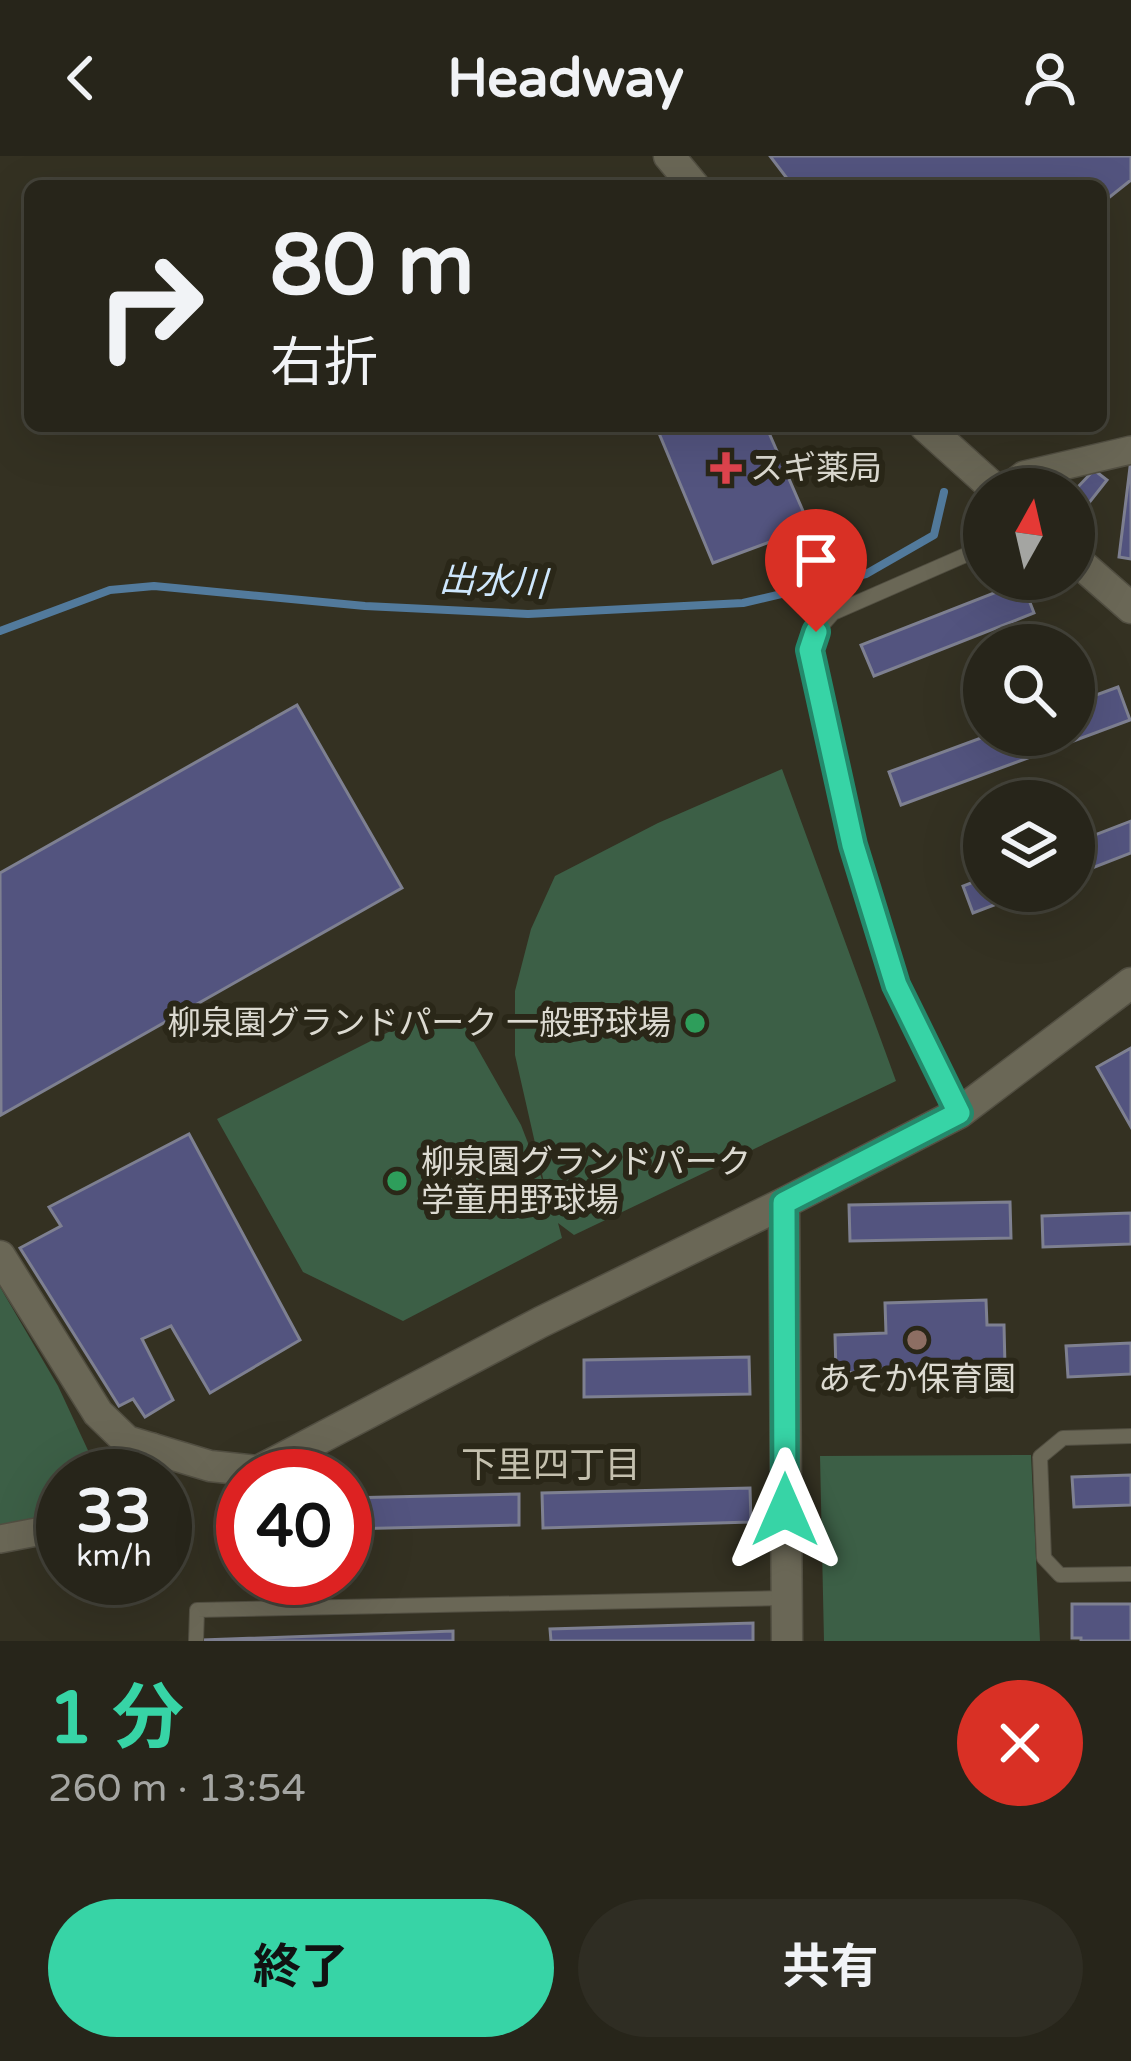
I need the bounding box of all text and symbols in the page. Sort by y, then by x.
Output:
icon: back [48,45,114,111]
icon: person [1017,45,1083,111]
text: Headway [447,46,684,111]
text: 80 m [270,216,474,317]
icon: right [72,228,228,384]
text: 右折 [270,331,378,396]
place label: スギ薬局 [750,449,882,488]
marker: スギ薬局 [713,455,739,481]
north arrow [963,468,1095,600]
map controls [963,468,1095,912]
pin [765,509,867,632]
icon: arrive [783,527,849,593]
water label: 出水川 [438,558,552,607]
button: search [963,624,1095,756]
button: layers [963,780,1095,912]
place label: 柳泉園グランドパーク 一般野球場 [167,1004,671,1043]
marker: 柳泉園グランドパーク 一般野球場 [682,1010,708,1036]
place label: 柳泉園グランドパーク 学童用野球場 [421,1143,751,1220]
marker: 柳泉園グランドパーク 学童用野球場 [384,1168,410,1194]
marker: あそか保育園 [904,1327,930,1353]
place label: あそか保育園 [818,1360,1016,1399]
district label: 下里四丁目 [461,1444,641,1487]
position arrow [722,1447,848,1573]
speed limit sign: 40 [216,1449,372,1605]
text: 33 [76,1476,152,1548]
text: km/h [76,1538,152,1575]
text: 1 分 [48,1676,184,1763]
button: close [957,1680,1083,1806]
text: 260 m · 13:54 [48,1765,306,1812]
button: 終了 [48,1899,554,2037]
button: 共有 [578,1899,1083,2037]

